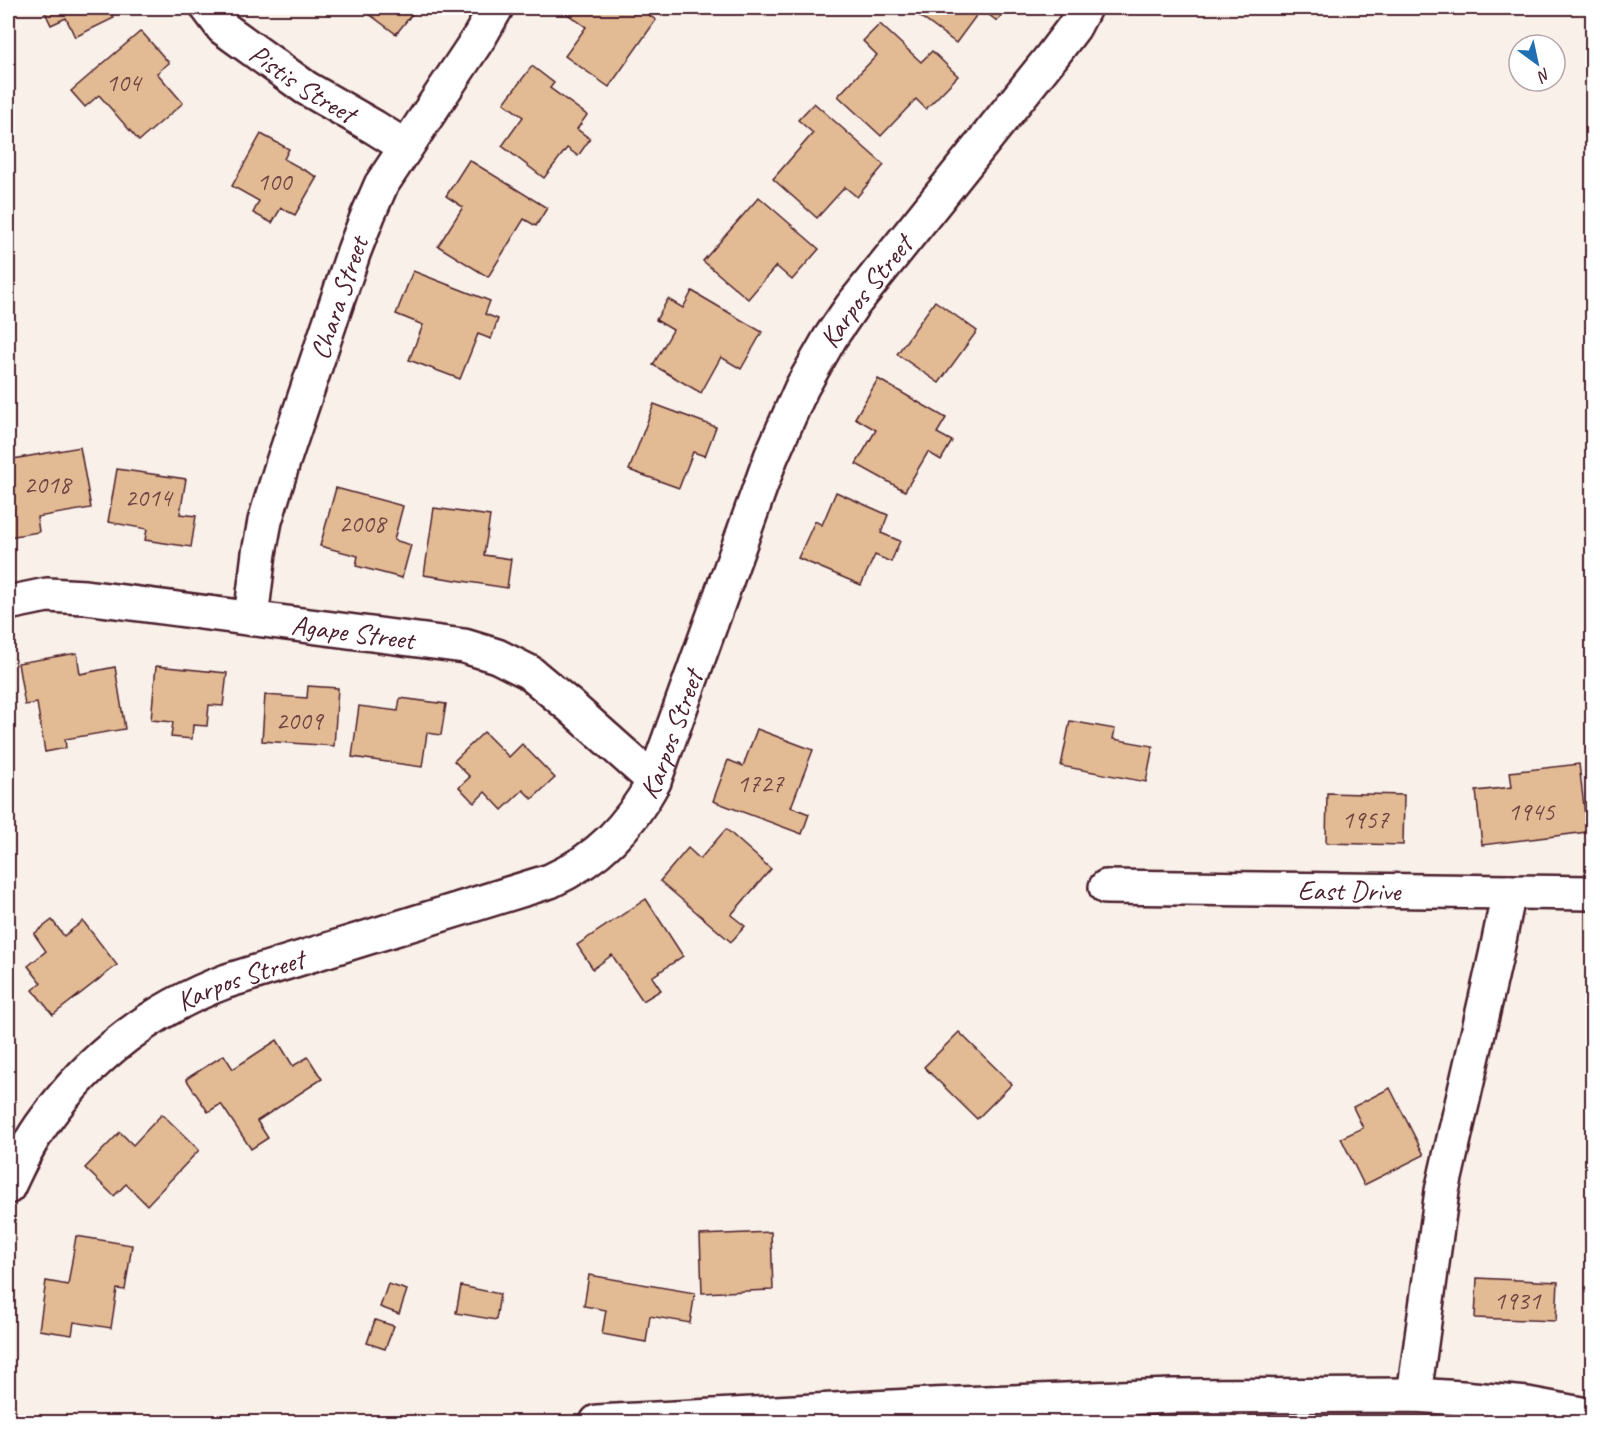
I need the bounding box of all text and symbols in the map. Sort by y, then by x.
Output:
north arrow [1507,33,1567,93]
street label: Pistis Street [242,36,365,133]
text: N [1532,64,1554,88]
house number: 104 [105,66,143,99]
house number: 100 [256,165,294,198]
street label: Karpos Street [811,225,922,354]
street label: Chara Street [302,229,377,364]
house number: 2018 [24,468,73,501]
house number: 2014 [125,481,174,514]
house number: 2008 [339,507,388,540]
street label: Agape Street [289,607,419,658]
street label: Karpos Street [631,662,712,805]
house number: 2009 [276,704,325,737]
house number: 1727 [737,767,785,800]
house number: 1945 [1508,795,1556,828]
house number: 1957 [1342,803,1390,836]
street label: East Drive [1297,872,1402,909]
street label: Karpos Street [170,940,312,1019]
house number: 1931 [1494,1284,1542,1317]

